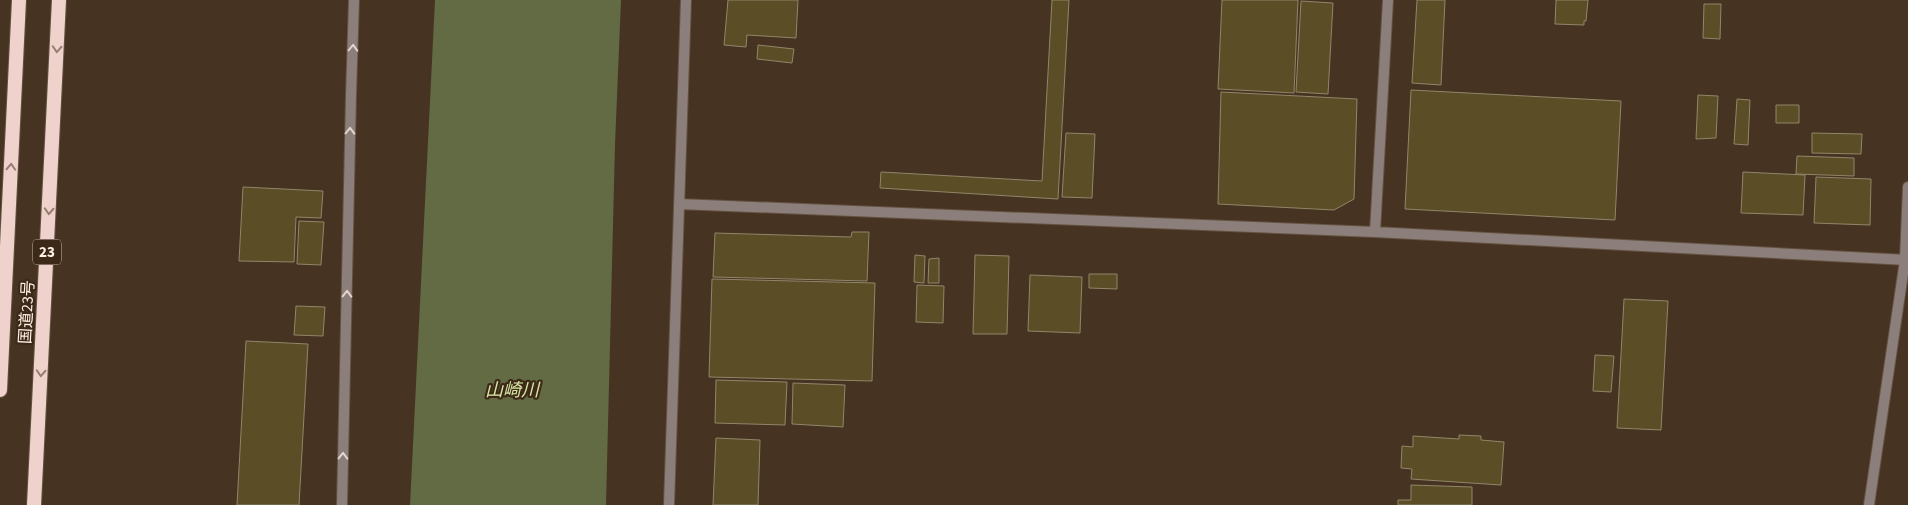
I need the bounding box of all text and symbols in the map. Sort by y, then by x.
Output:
one-way arrow [347,43,358,51]
one-way arrow [51,45,62,53]
one-way arrow [345,127,355,135]
one-way arrow [6,163,16,170]
one-way arrow [43,207,54,215]
road number: 23 [33,240,61,264]
street label: 国道23号 [14,280,40,345]
one-way arrow [341,290,352,298]
one-way arrow [35,370,46,378]
water label: 山崎川 [485,378,541,403]
one-way arrow [338,452,348,460]

